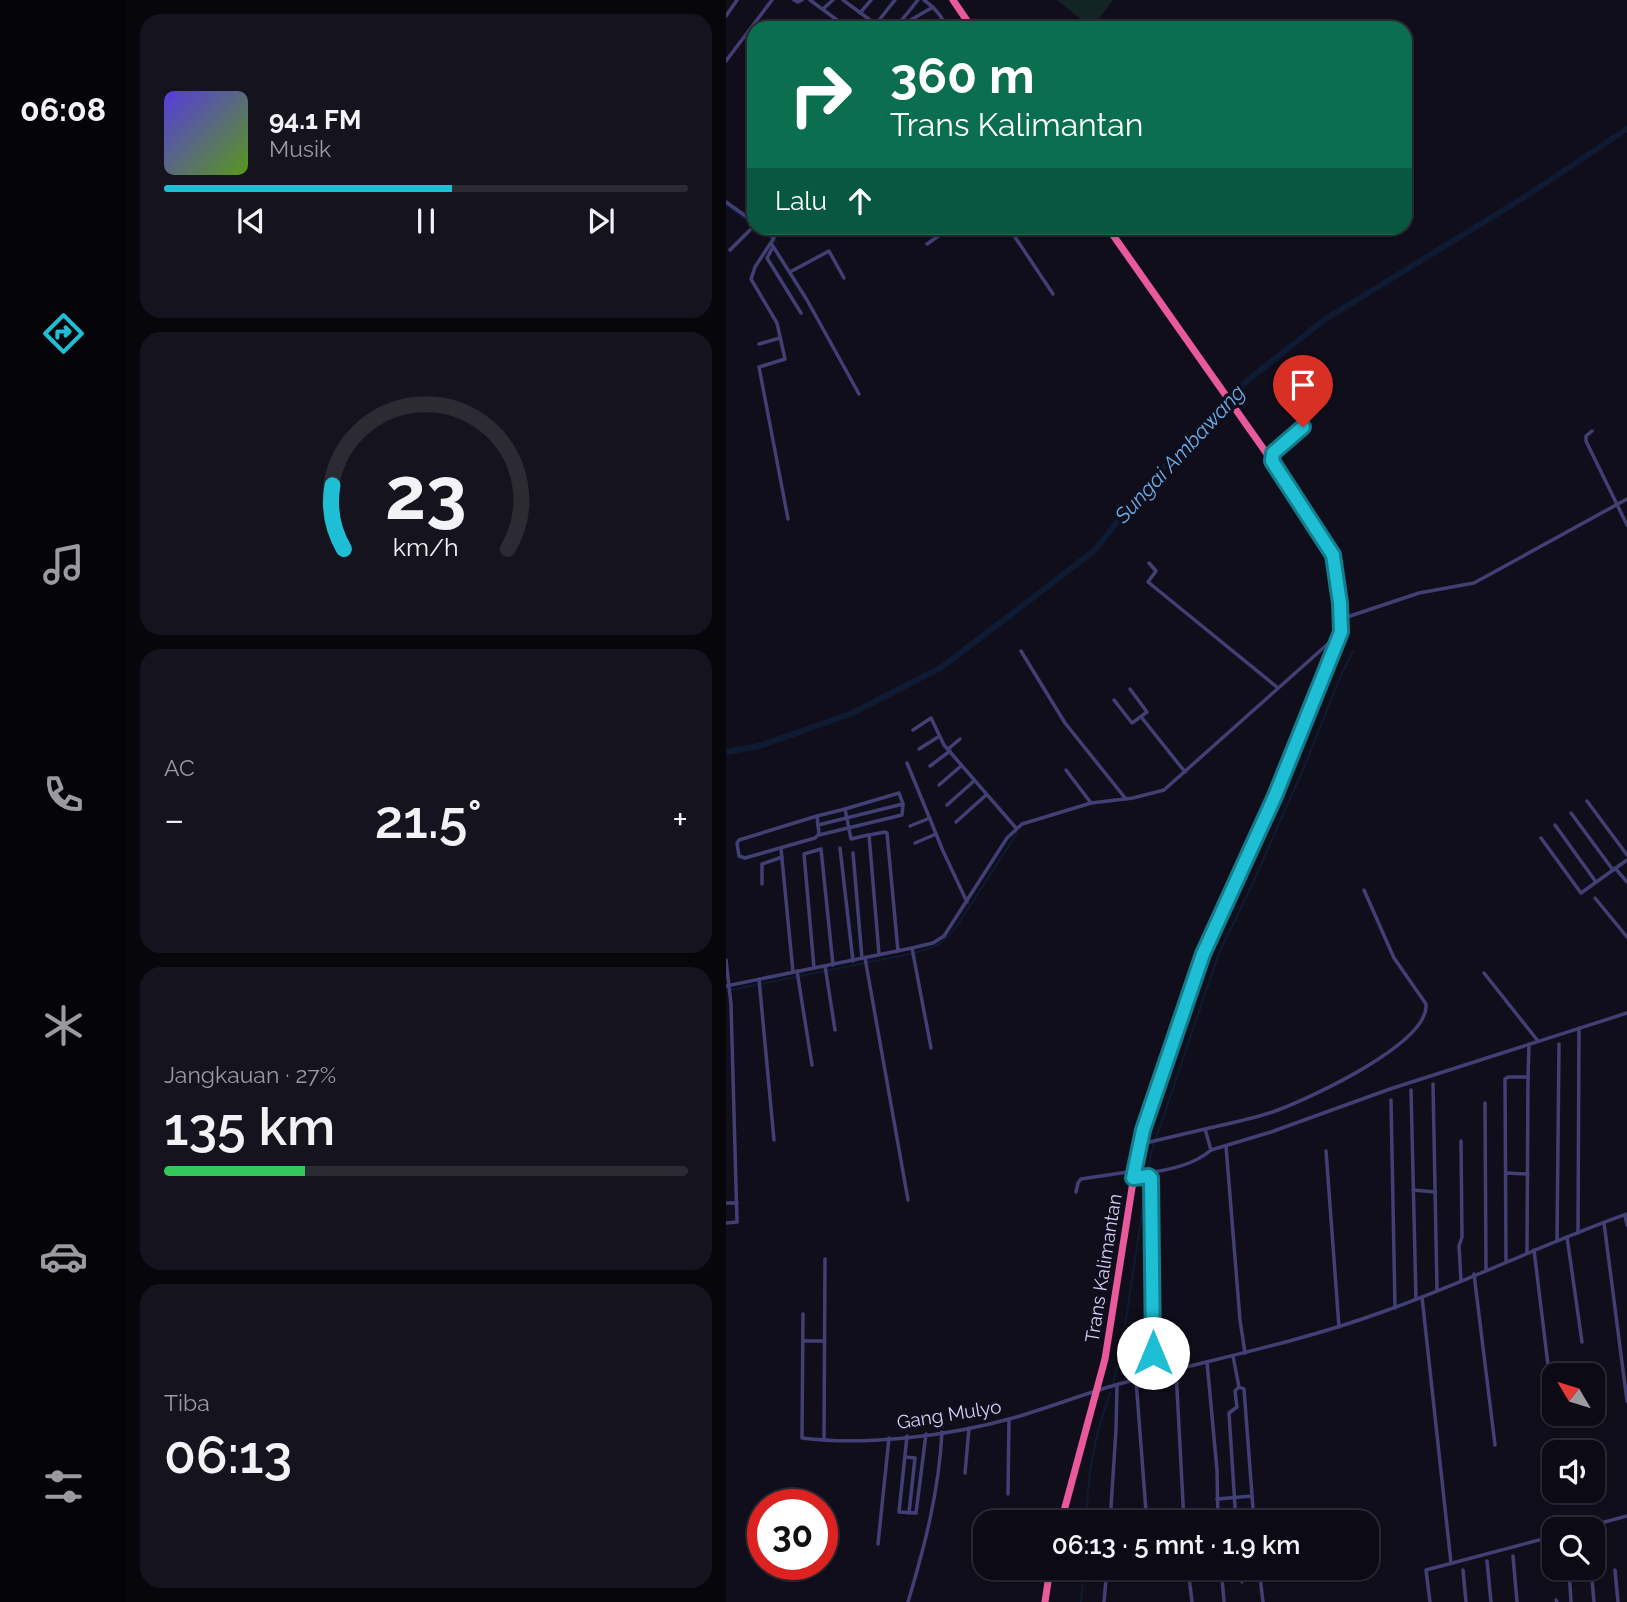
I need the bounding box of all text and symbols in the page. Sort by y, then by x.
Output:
text: 360 m [890,47,1035,104]
icon: right [775,49,866,140]
text: 06:08 [20,91,106,128]
text: 94.1 FM [269,105,362,135]
text: Trans Kalimantan [890,106,1143,143]
text: Musik [269,135,331,162]
icon: ahead [841,182,879,220]
text: Lalu [775,186,827,216]
icon: previous [232,202,270,240]
icon: pause [407,202,445,240]
icon: next [582,202,620,240]
icon: directions [39,309,88,358]
pin [1273,355,1333,427]
icon: arrive [1284,366,1322,404]
water label: Sungai Ambawang [1109,379,1250,529]
text: 23 [385,452,467,537]
text: km/h [393,532,459,562]
icon: music [39,540,88,589]
text: AC [164,754,195,781]
icon: phone [39,770,88,819]
text: 21.5° [375,789,482,850]
text: − [164,797,184,842]
text: + [672,797,688,842]
icon: climate [39,1001,88,1050]
text: Jangkauan · 27% [164,1061,336,1088]
text: 135 km [164,1096,335,1157]
street label: Trans Kalimantan [1080,1192,1126,1344]
icon: car [39,1232,88,1281]
position arrow [1116,1316,1190,1390]
north arrow [1542,1363,1604,1426]
map controls [1542,1363,1605,1580]
text: Tiba [164,1389,210,1416]
street label: Gang Mulyo [895,1395,1003,1433]
text: 06:13 [164,1424,292,1485]
button: sound [1542,1440,1605,1503]
icon: filters [39,1462,88,1511]
speed limit sign: 30 [747,1489,838,1580]
button: search [1542,1517,1605,1580]
text: 06:13 · 5 mnt · 1.9 km [1052,1530,1300,1560]

